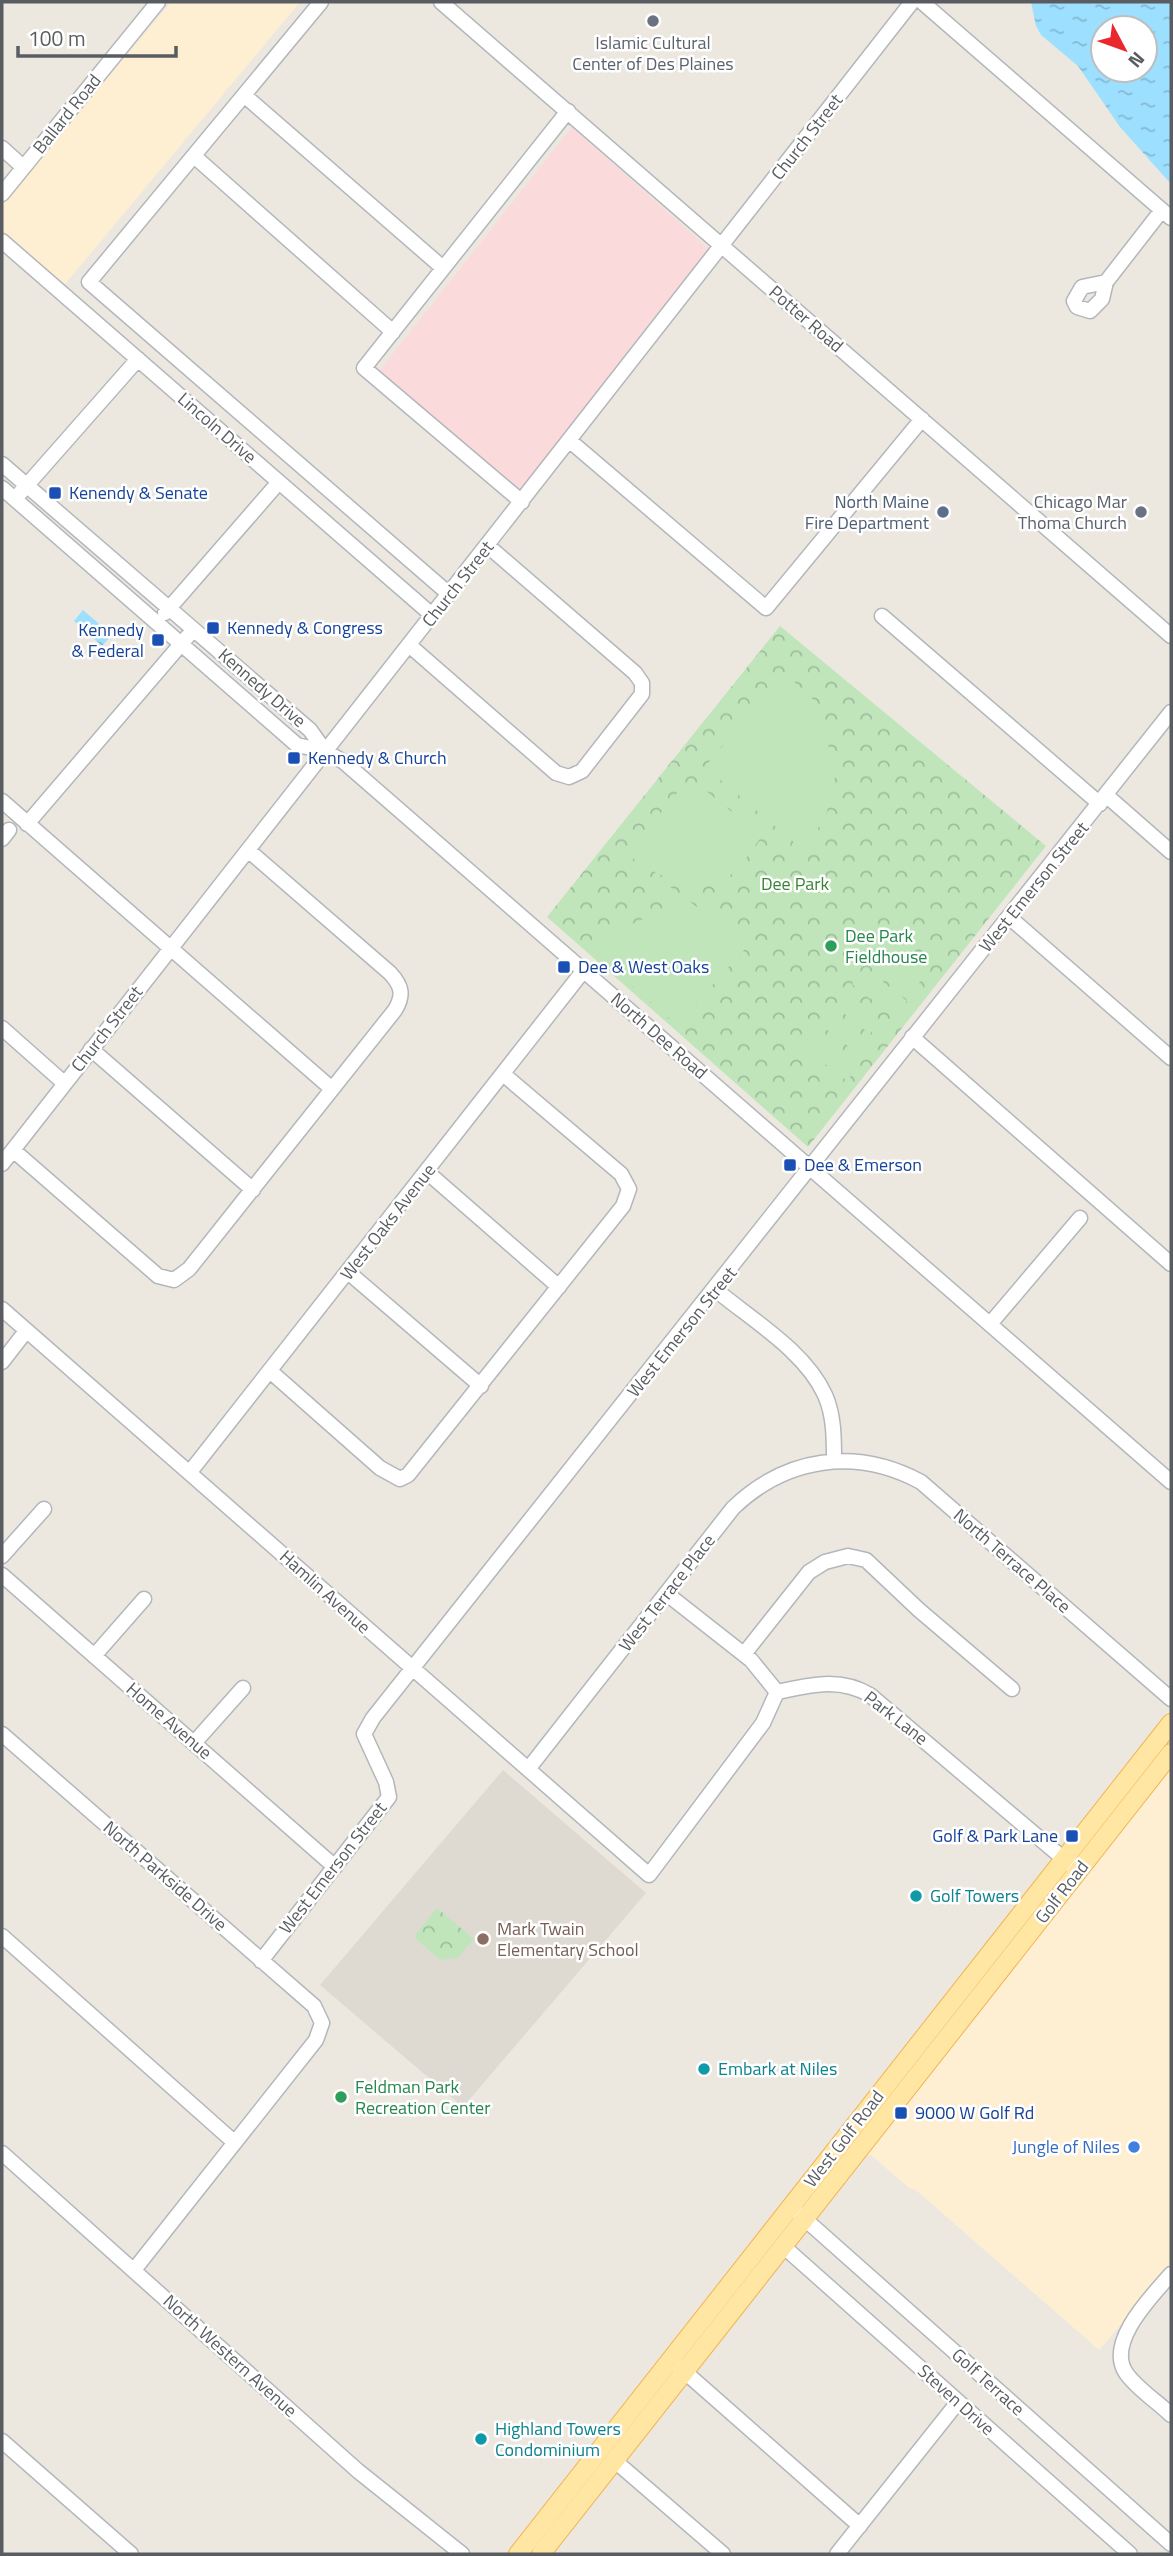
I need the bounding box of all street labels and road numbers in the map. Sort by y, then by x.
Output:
street label: Ballard Road [26,68,107,159]
street label: Church Street [764,87,849,186]
street label: Potter Road [763,279,849,359]
street label: Lincoln Drive [172,386,263,470]
street label: Church Street [415,534,500,633]
street label: Kennedy Drive [212,642,312,734]
street label: West Emerson Street [972,815,1095,958]
street label: Church Street [64,979,149,1078]
street label: North Dee Road [605,986,714,1085]
street label: West Oaks Avenue [333,1158,442,1286]
street label: West Emerson Street [620,1260,743,1403]
street label: North Terrace Place [948,1502,1077,1619]
street label: West Terrace Place [612,1528,721,1657]
street label: Hamlin Avenue [274,1543,377,1640]
street label: Home Avenue [120,1676,218,1766]
street label: Park Lane [859,1684,934,1751]
street label: West Emerson Street [272,1795,393,1940]
street label: North Parkside Drive [97,1814,233,1937]
street label: Golf Road [1028,1854,1095,1929]
street label: West Golf Road [797,2084,890,2193]
street label: North Western Avenue [157,2288,303,2423]
street label: Golf Terrace [946,2342,1031,2422]
street label: Steven Drive [912,2358,1001,2442]

